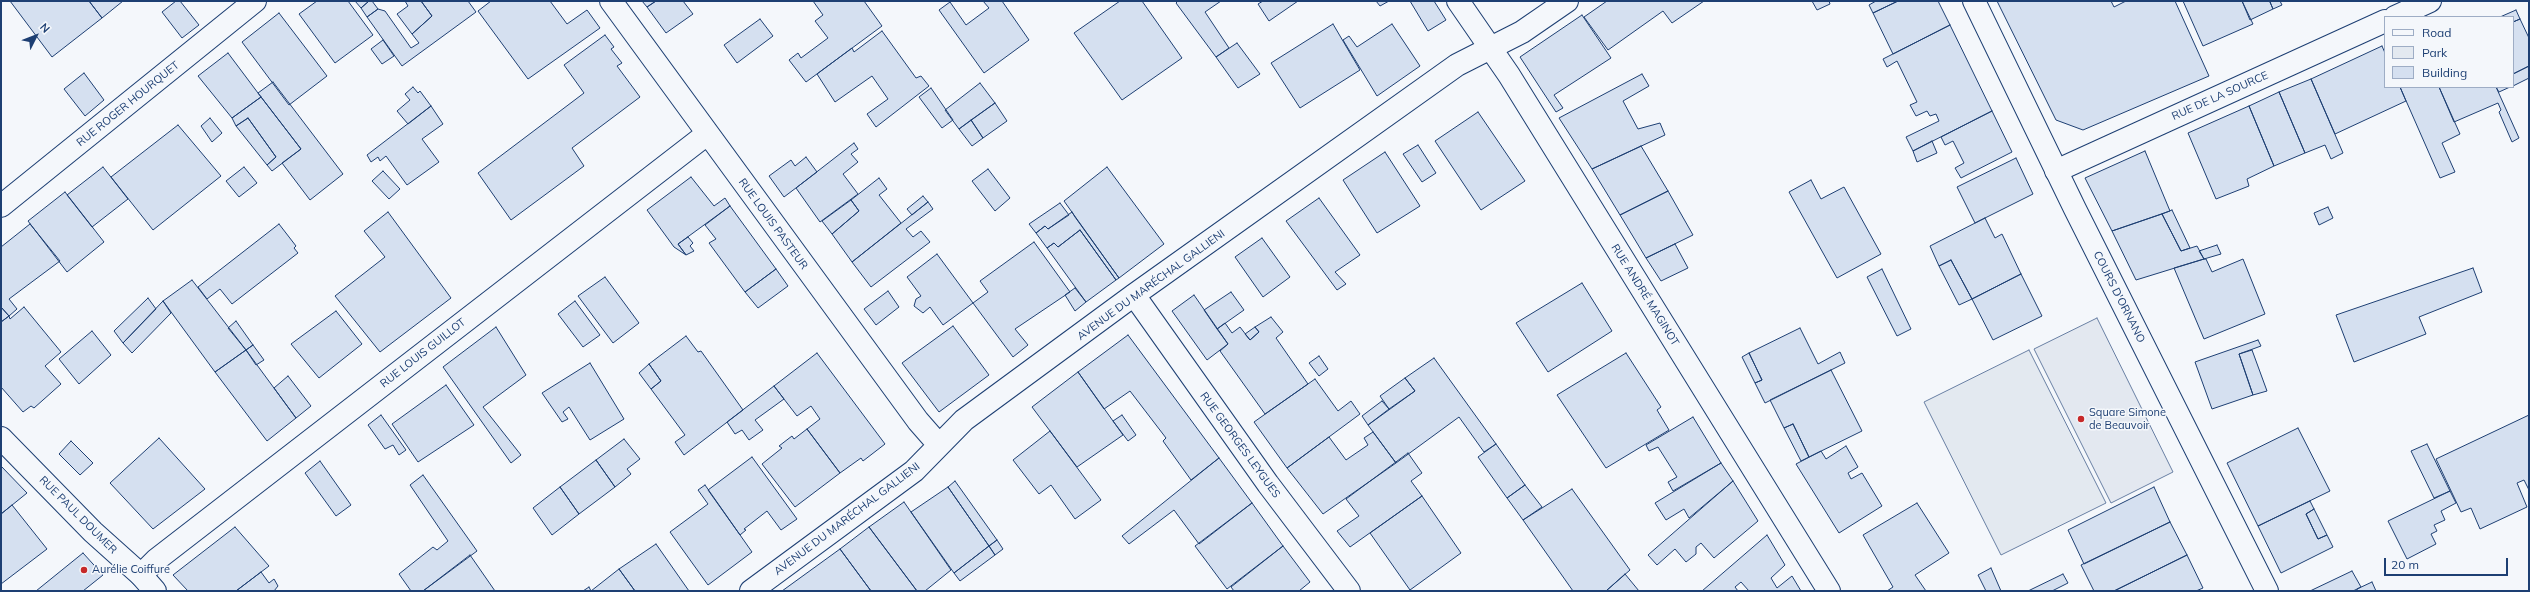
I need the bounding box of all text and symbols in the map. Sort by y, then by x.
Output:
north arrow [16,16,56,56]
legend [2384,16,2514,88]
text: N [37,20,53,36]
text: Road [2422,25,2451,40]
text: Park [2422,45,2447,60]
street label: RUE ROGER HOURQUET [74,59,182,149]
text: Building [2422,65,2467,80]
street label: RUE DE LA SOURCE [2170,69,2270,123]
street label: RUE LOUIS PASTEUR [735,176,811,272]
street label: AVENUE DU MARÉCHAL GALLIENI [1075,227,1227,343]
street label: RUE ANDRÉ MAGINOT [1608,242,1682,348]
street label: COURS D'ORNANO [2090,249,2148,345]
street label: RUE LOUIS GUILLOT [378,316,468,390]
street label: RUE GEORGES LEYGUES [1197,390,1283,500]
place label: Square Simone de Beauvoir [2089,406,2166,432]
marker: Square Simone de Beauvoir [2076,414,2086,424]
street label: AVENUE DU MARÉCHAL GALLIENI [771,460,923,578]
street label: RUE PAUL DOUMER [36,473,120,557]
scale bar [2386,550,2510,576]
text: 20 m [2391,557,2419,572]
place label: Aurélie Coiffure [92,563,170,577]
marker: Aurélie Coiffure [79,565,89,575]

